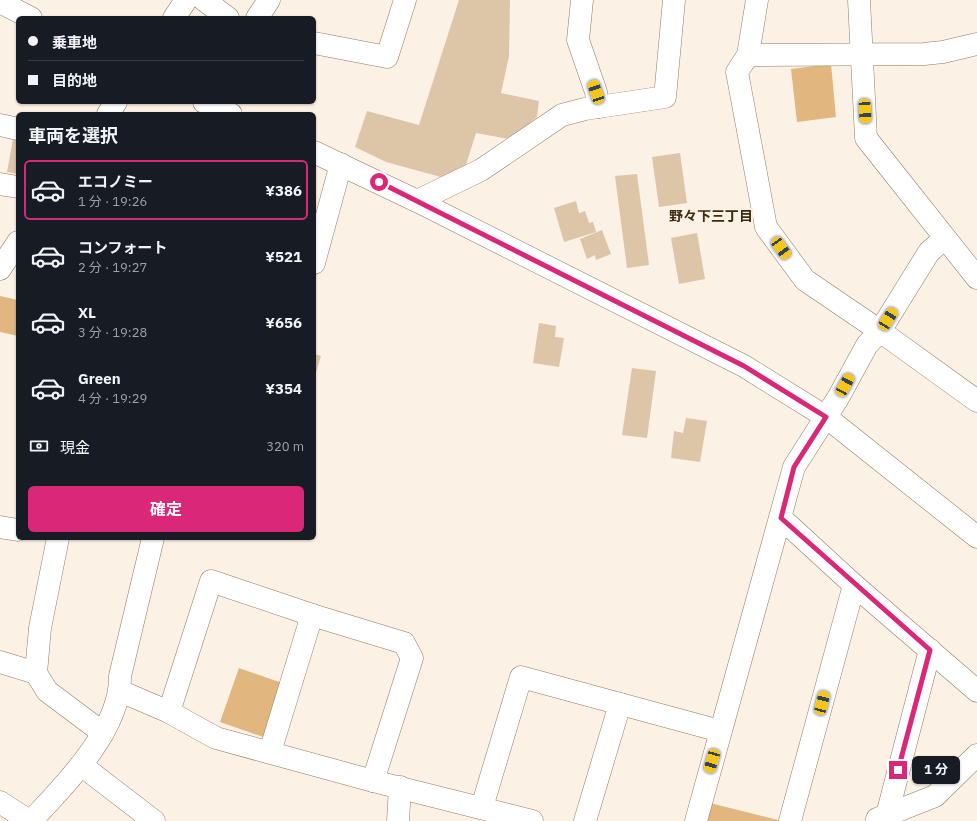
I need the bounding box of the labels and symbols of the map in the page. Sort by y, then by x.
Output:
car [586,79,606,105]
car [858,99,872,123]
route start [370,173,388,191]
district label: 野々下三丁目 [669,207,753,225]
car [769,235,793,261]
car [877,306,899,332]
car [834,372,856,398]
car [813,690,831,716]
car [703,748,721,774]
callout: 1 分 [912,756,960,784]
route end [889,761,907,779]

